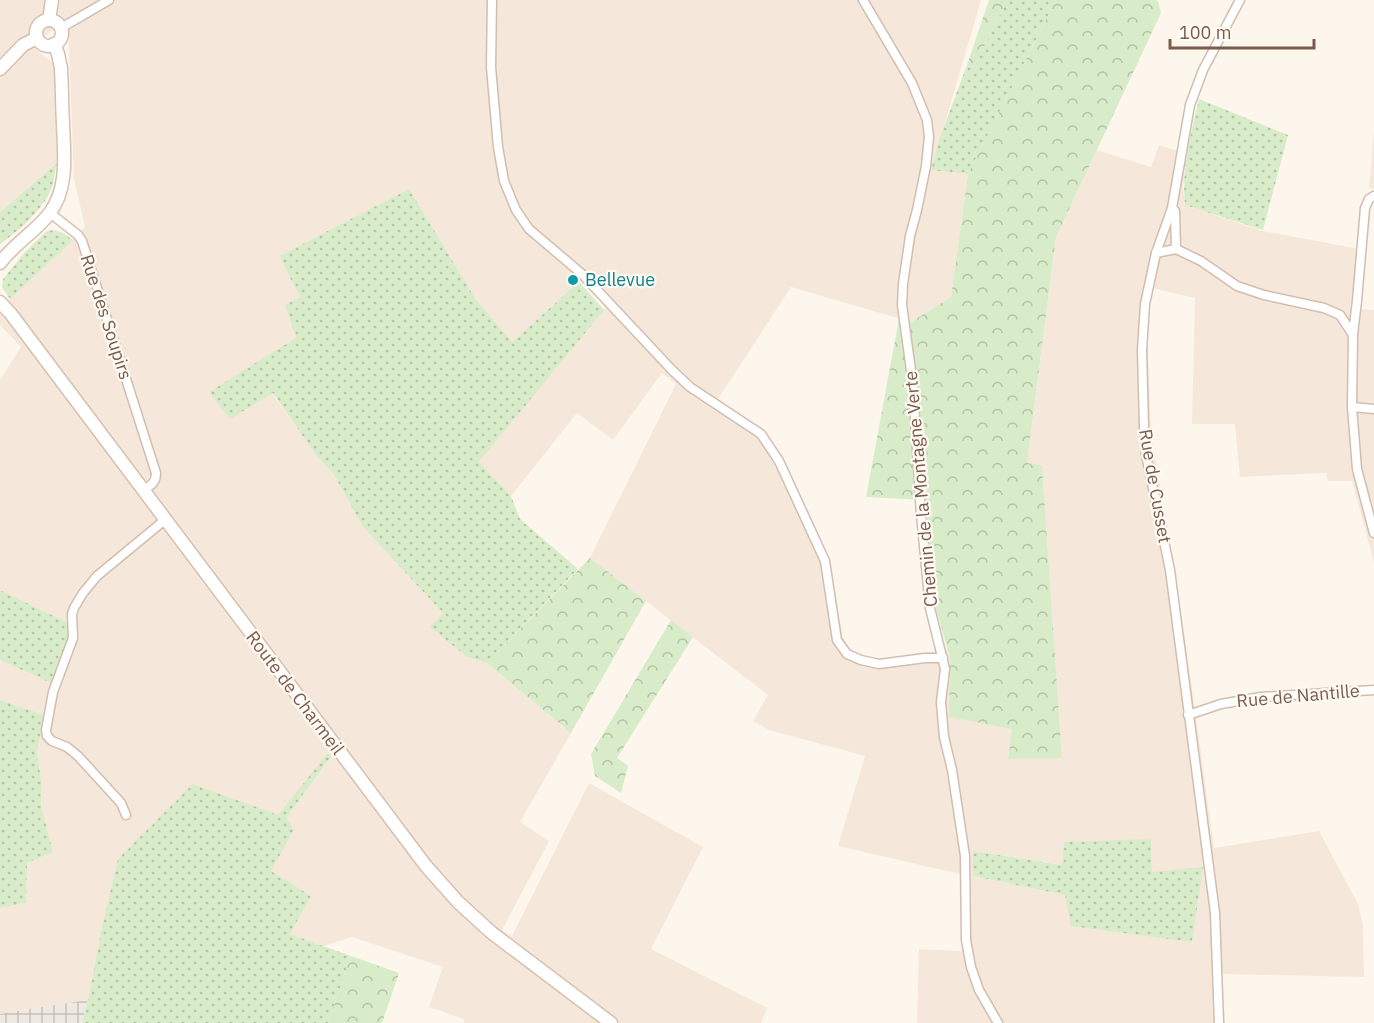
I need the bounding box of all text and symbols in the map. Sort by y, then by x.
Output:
scale bar [1170,12,1314,50]
text: 100 m [1179,21,1231,44]
street label: Rue des Soupirs [75,251,138,382]
place label: Bellevue [585,268,655,291]
marker: Bellevue [566,273,580,287]
street label: Chemin de la Montagne Verte [899,370,942,608]
street label: Rue de Cusset [1134,427,1177,545]
street label: Route de Charmeil [241,626,350,759]
street label: Rue de Nantille [1235,679,1361,712]

